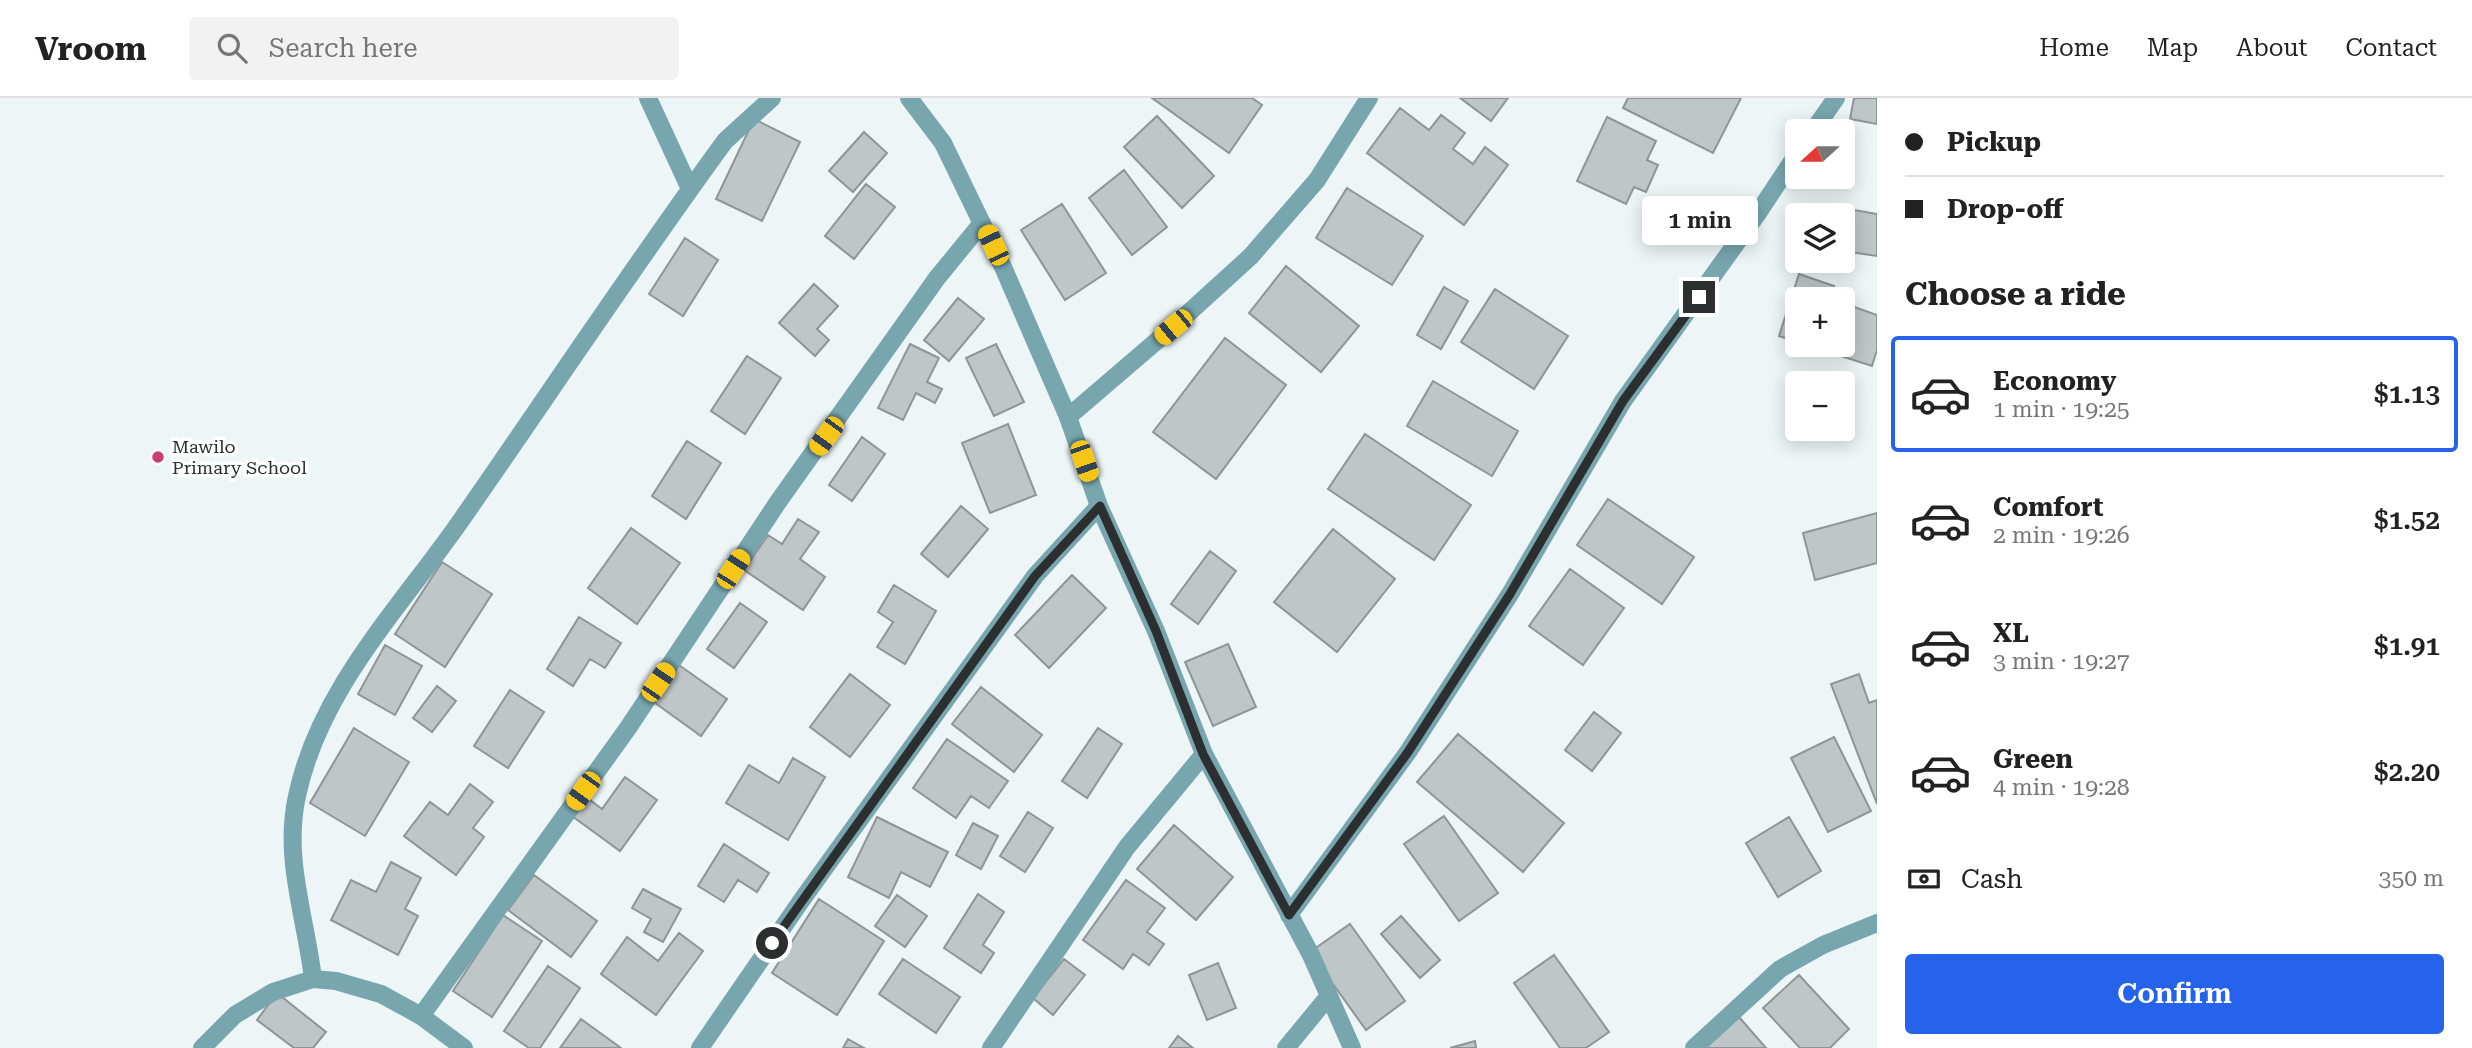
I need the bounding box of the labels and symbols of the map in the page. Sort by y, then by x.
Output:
north arrow [1785,119,1855,189]
callout: 1 min [1641,195,1757,244]
car [975,222,1012,268]
route end [1683,281,1715,313]
car [1151,305,1196,349]
car [806,413,847,459]
place label: Mawilo Primary School [172,436,307,478]
car [1068,438,1101,484]
marker: Mawilo Primary School [150,449,166,465]
car [713,546,754,592]
car [638,659,679,705]
car [563,768,604,814]
route start [756,927,788,959]

